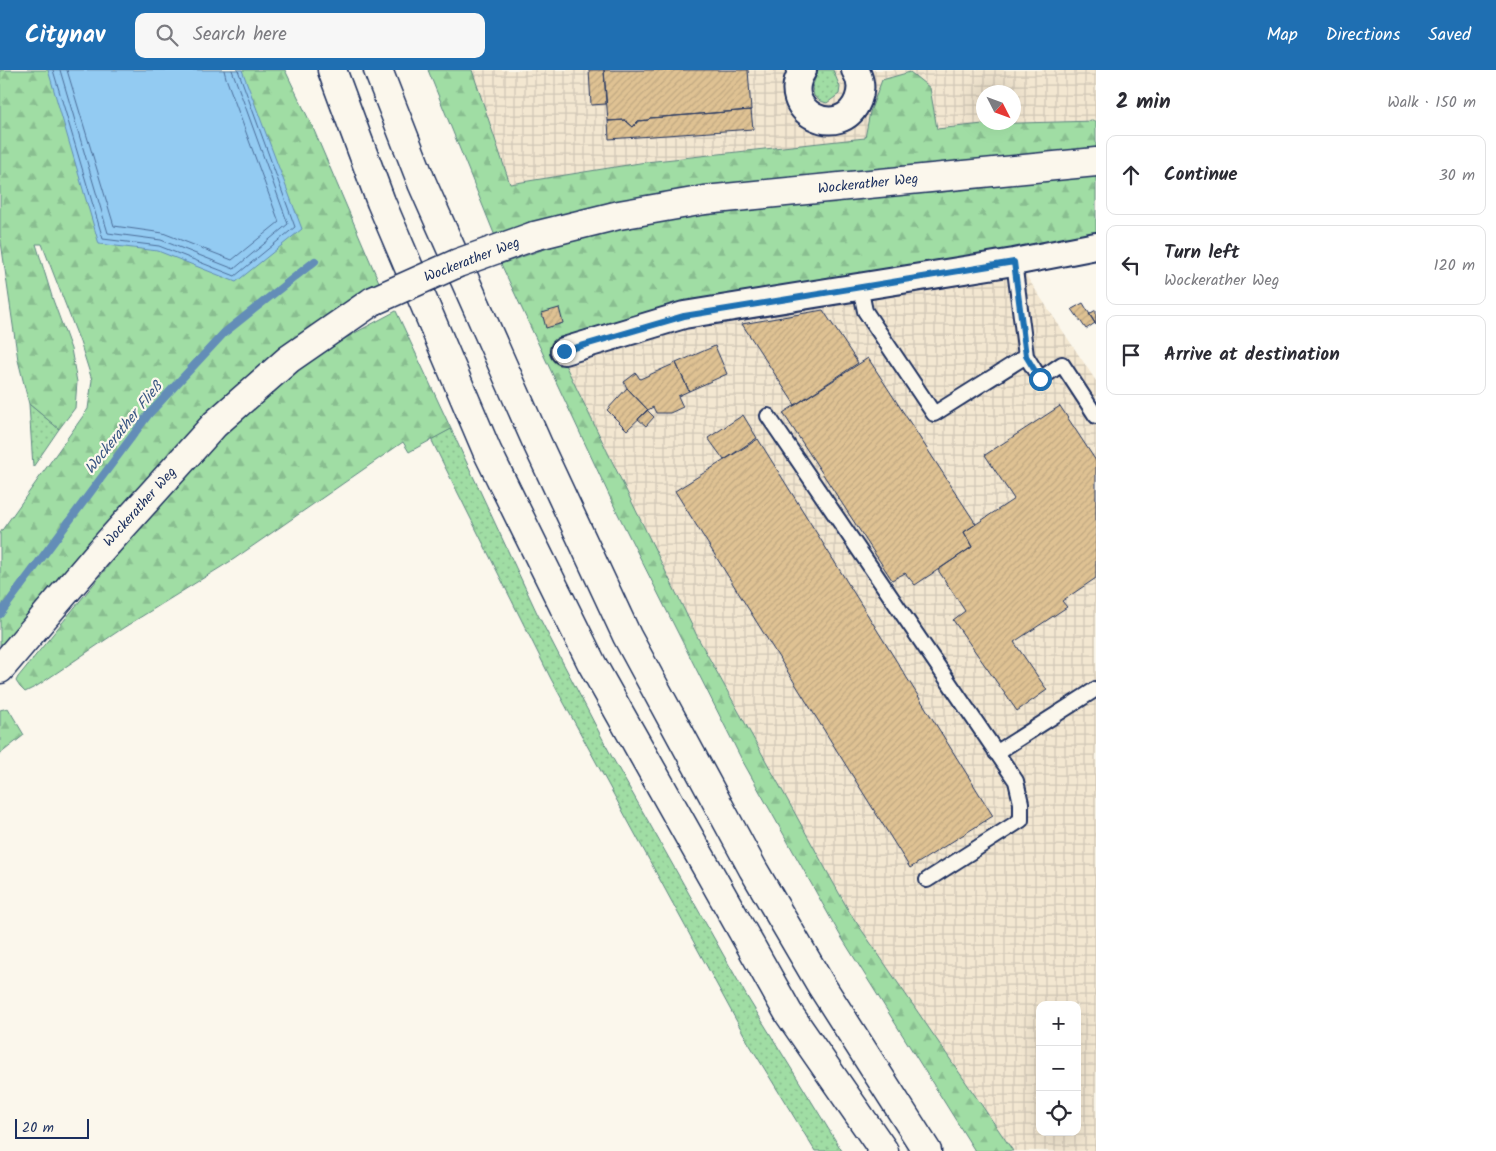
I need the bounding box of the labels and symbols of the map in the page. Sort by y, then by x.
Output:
north arrow [976,85,1021,130]
street label: Wockerather Weg [817,168,919,200]
street label: Wockerather Weg [421,232,523,288]
route end [553,340,576,363]
route start [1029,368,1052,391]
water label: Wockerather Fließ [79,375,170,480]
street label: Wockerather Weg [98,462,182,552]
scale bar [15,1116,89,1139]

